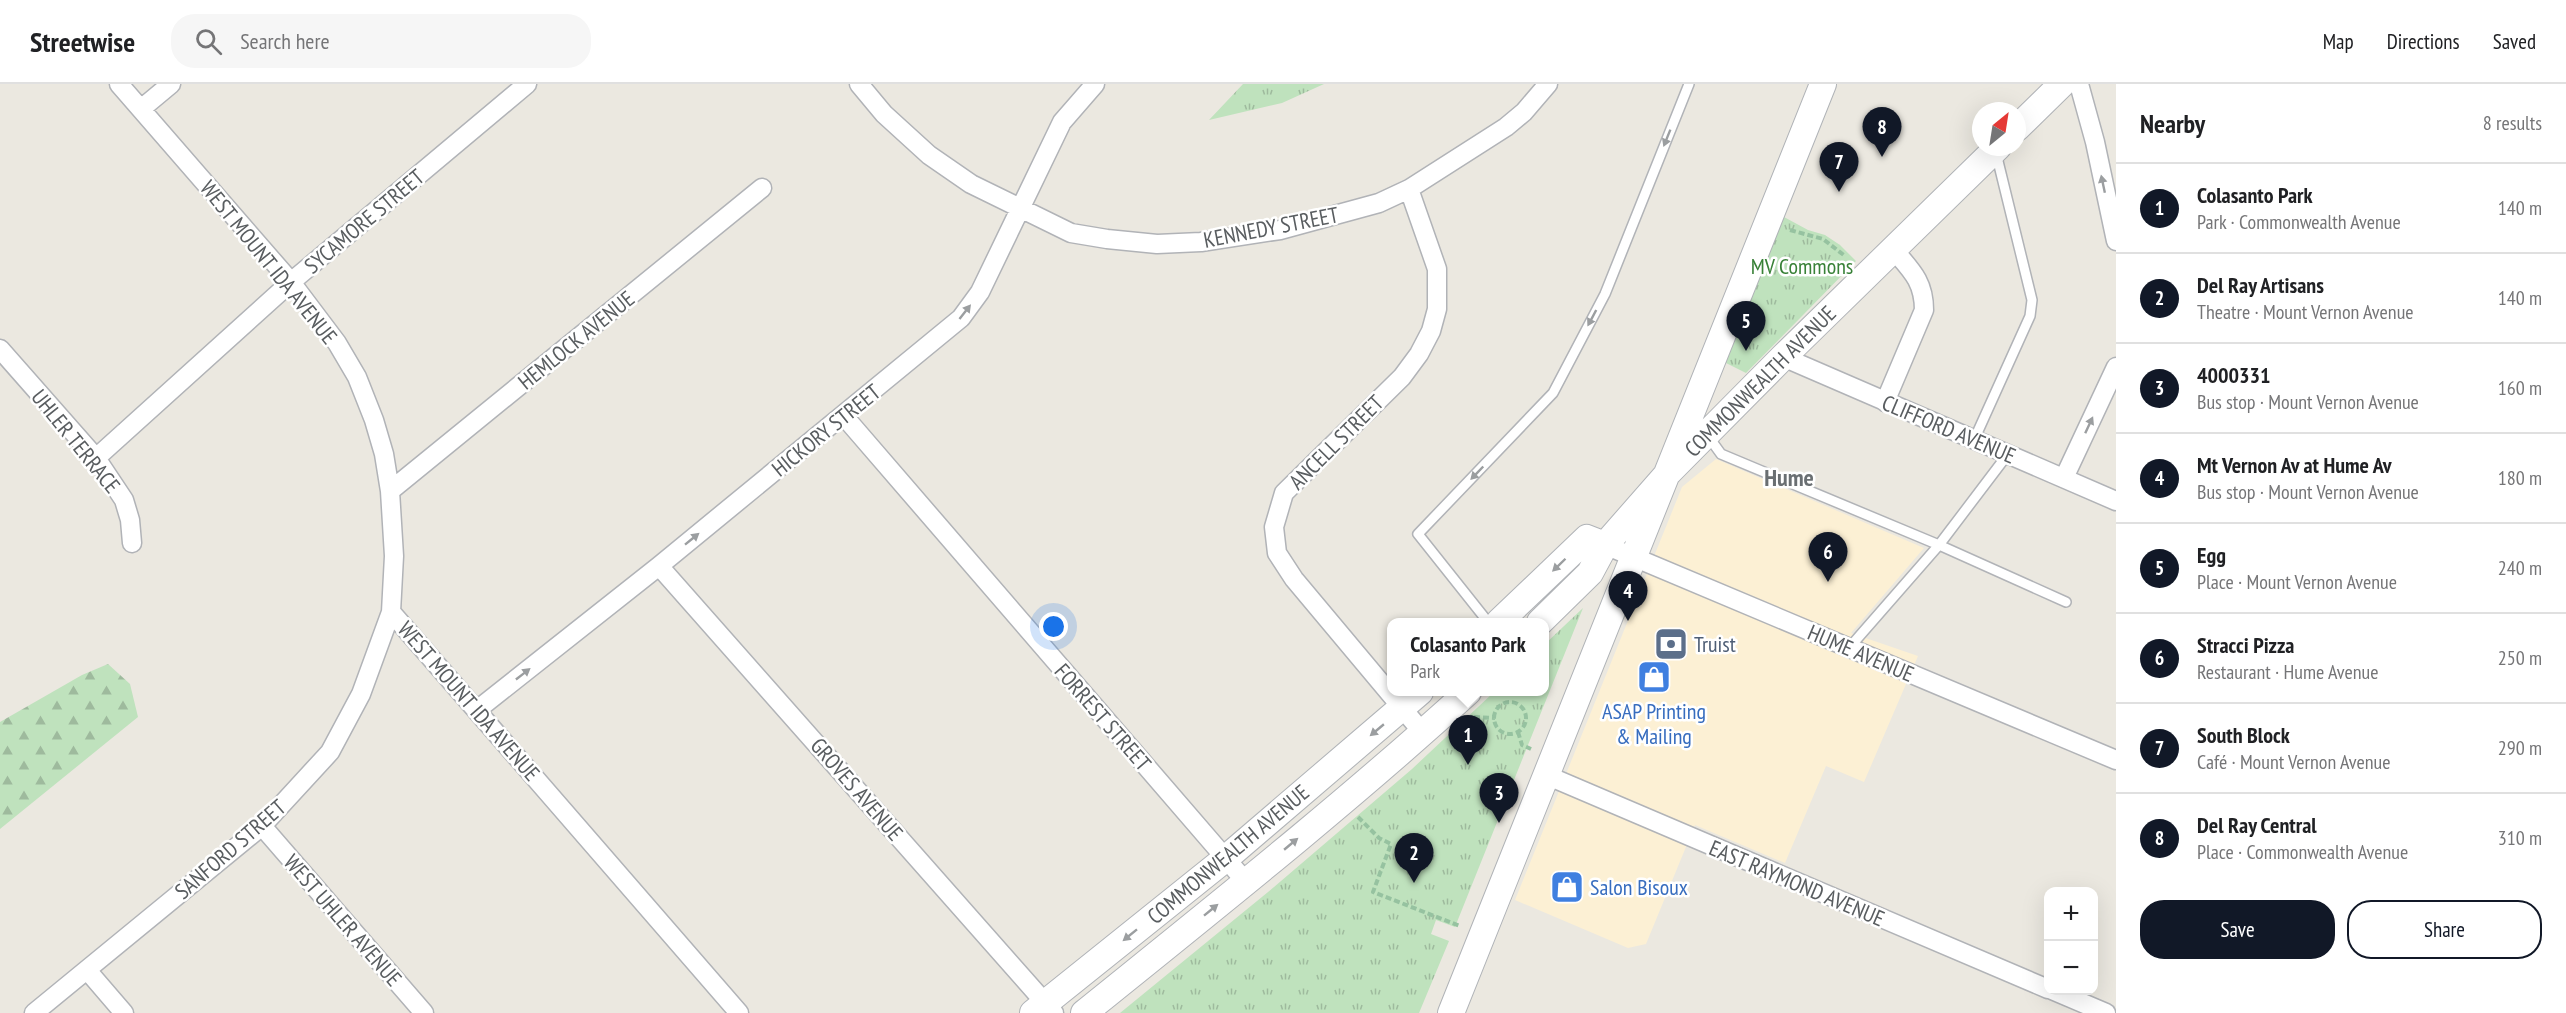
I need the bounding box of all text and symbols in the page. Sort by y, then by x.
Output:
search box [171,14,591,68]
text: Streetwise [30,23,135,60]
icon: search [192,25,225,58]
text: Search here [240,27,330,55]
text: Map [2323,28,2354,55]
text: Directions [2387,28,2460,55]
text: Saved [2493,28,2536,55]
north arrow [1972,102,2026,156]
pin: 8 [1862,107,1902,157]
text: Nearby [2140,107,2205,140]
text: 8 results [2483,110,2542,136]
one-way arrow [1662,130,1672,148]
pin: 7 [1820,142,1858,192]
street label: SYCAMORE STREET [298,163,430,279]
one-way arrow [2098,174,2107,193]
street label: WEST MOUNT IDA AVENUE [194,175,344,349]
text: Colasanto Park [2197,181,2313,209]
text: 1 [2155,195,2164,221]
text: 140 m [2498,195,2542,221]
street label: KENNEDY STREET [1201,200,1341,254]
text: Park · Commonwealth Avenue [2197,209,2401,235]
park label: MV Commons [1751,252,1853,280]
text: Del Ray Artisans [2197,271,2324,299]
street label: HEMLOCK AVENUE [512,285,640,395]
text: 2 [2155,285,2164,311]
text: 140 m [2498,285,2542,311]
street label: COMMONWEALTH AVENUE [1678,299,1842,463]
text: Theatre · Mount Vernon Avenue [2197,299,2414,325]
pin: 5 [1726,302,1766,351]
one-way arrow [958,305,970,320]
one-way arrow [1588,310,1597,327]
text: 4000331 [2197,361,2271,389]
text: 3 [2155,375,2164,401]
text: 160 m [2498,375,2542,401]
street label: HICKORY STREET [766,378,886,482]
street label: UHLER TERRACE [26,383,126,499]
street label: CLIFFORD AVENUE [1878,388,2020,470]
street label: ANCELL STREET [1283,389,1389,495]
text: Bus stop · Mount Vernon Avenue [2197,389,2419,415]
one-way arrow [2084,416,2094,434]
text: Mt Vernon Av at Hume Av [2197,451,2391,479]
district label: Hume [1764,462,1814,493]
text: 4 [2155,465,2164,491]
text: 180 m [2498,465,2542,491]
one-way arrow [1470,466,1484,481]
text: Bus stop · Mount Vernon Avenue [2197,479,2419,505]
pin: 6 [1808,532,1848,582]
one-way arrow [684,533,699,546]
text: Egg [2197,541,2226,569]
text: 5 [2155,555,2164,581]
text: 240 m [2498,555,2542,581]
one-way arrow [1551,558,1566,572]
text: Place · Mount Vernon Avenue [2197,569,2397,595]
pin: 4 [1608,572,1648,621]
your location [1039,612,1068,641]
street label: WEST MOUNT IDA AVENUE [392,615,546,787]
popup [1387,618,1549,696]
street label: HUME AVENUE [1804,618,1918,688]
bank icon: Truist [1653,626,1689,662]
text: Colasanto Park [1410,630,1526,658]
place label: Truist [1694,630,1736,658]
text: Stracci Pizza [2197,631,2294,659]
text: 6 [2155,645,2164,671]
text: 250 m [2498,645,2542,671]
street label: FORREST STREET [1049,657,1157,777]
text: Park [1410,658,1440,684]
shop icon: ASAP Printing & Mailing [1636,659,1672,695]
text: Restaurant · Hume Avenue [2197,659,2378,685]
one-way arrow [515,667,531,680]
place label: ASAP Printing & Mailing [1602,697,1706,750]
pin: 1 [1448,716,1488,765]
text: South Block [2197,721,2290,749]
one-way arrow [1370,723,1385,736]
street label: GROVES AVENUE [805,732,909,846]
text: 7 [2155,735,2164,761]
text: 290 m [2498,735,2542,761]
text: Café · Mount Vernon Avenue [2197,749,2390,775]
pin: 3 [1480,774,1518,823]
street label: COMMONWEALTH AVENUE [1141,778,1315,930]
street label: SANFORD STREET [169,793,291,905]
text: Del Ray Central [2197,811,2317,839]
text: 8 [2155,825,2164,851]
text: 310 m [2498,825,2542,851]
street label: EAST RAYMOND AVENUE [1705,833,1889,933]
pin: 2 [1394,834,1434,883]
one-way arrow [1283,838,1298,851]
text: Place · Commonwealth Avenue [2197,839,2408,865]
street label: WEST UHLER AVENUE [278,848,408,992]
shop icon: Salon Bisoux [1549,869,1585,905]
place label: Salon Bisoux [1590,873,1688,901]
map controls [2044,887,2098,995]
button: + [2044,887,2098,941]
button: Save [2140,900,2335,959]
button: Share [2347,900,2542,959]
one-way arrow [1203,904,1219,917]
one-way arrow [1122,929,1138,942]
button: − [2044,941,2098,995]

